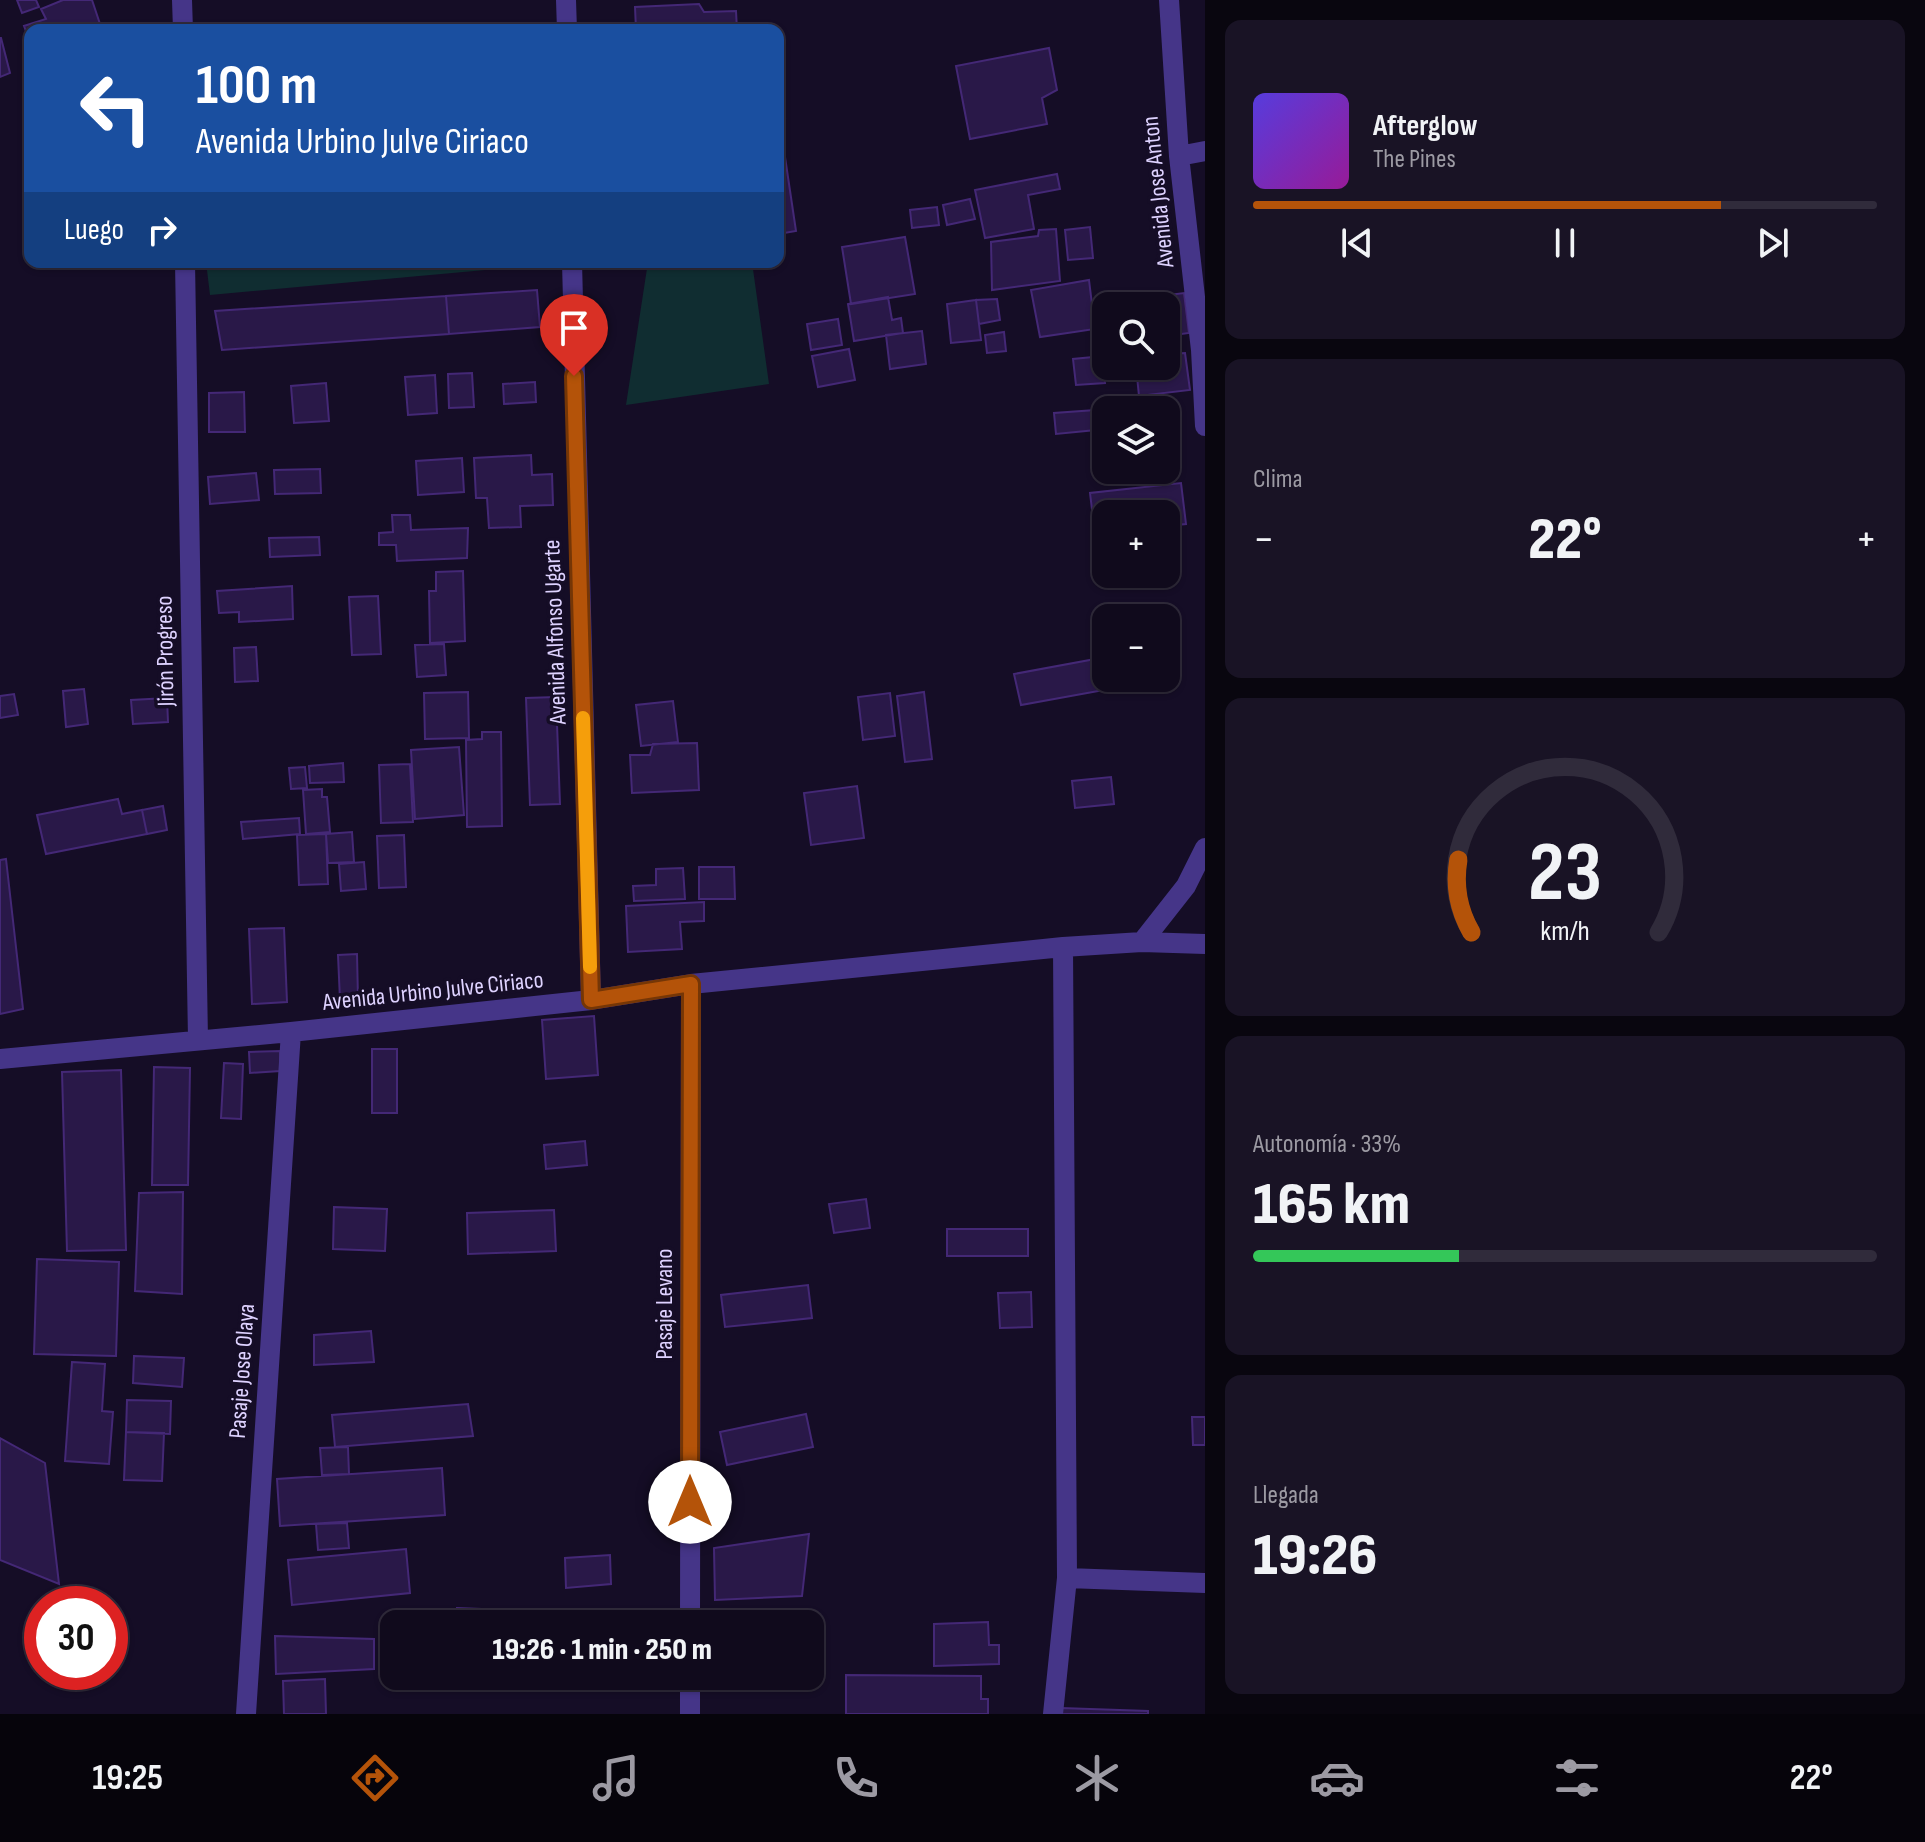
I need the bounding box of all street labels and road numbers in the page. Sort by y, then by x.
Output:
street label: Avenida Jose Anton [1136,115,1180,270]
street label: Avenida Alfonso Ugarte [537,539,573,726]
street label: Jirón Progreso [150,595,180,708]
street label: Avenida Urbino Julve Ciriaco [320,965,545,1017]
street label: Pasaje Levano [650,1248,679,1360]
street label: Pasaje Jose Olaya [223,1303,261,1439]

